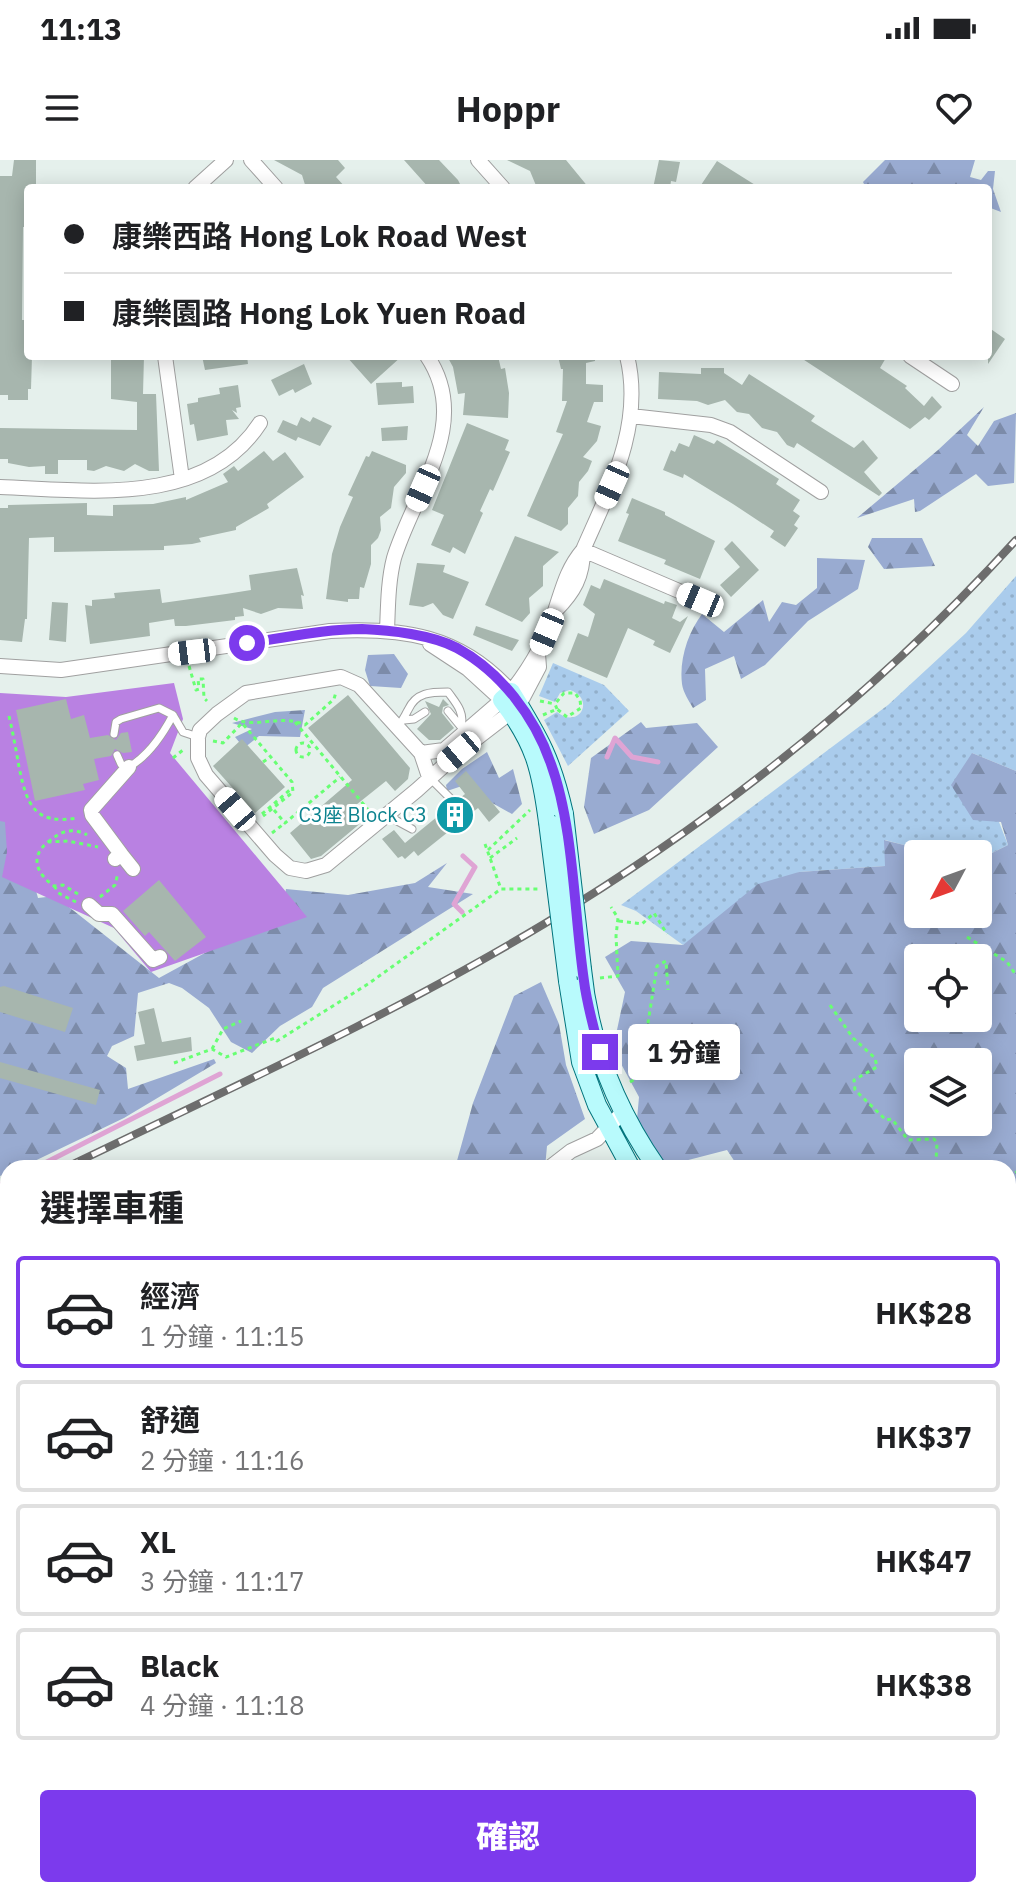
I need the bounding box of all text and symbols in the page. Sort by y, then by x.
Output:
text: 11:13 [40,9,122,48]
text: Hoppr [456,85,560,132]
icon: menu [40,86,84,130]
icon: heart [932,86,976,130]
text: 康樂西路 Hong Lok Road West [112,216,527,255]
text: 康樂園路 Hong Lok Yuen Road [112,293,526,332]
car [591,458,633,512]
car [402,461,444,515]
car [673,580,727,620]
car [527,605,567,659]
route start [229,625,265,661]
car [167,637,217,667]
car [433,727,485,777]
car [210,783,260,835]
building icon: C3座 Block C3 [434,794,476,836]
place label: C3座 Block C3 [298,801,427,828]
north arrow [904,840,992,928]
map controls [904,840,992,1136]
button: locate [904,944,992,1032]
callout: 1 分鐘 [628,1024,740,1080]
route end [582,1034,618,1070]
text: 1 分鐘 [647,1035,721,1069]
button: layers [904,1048,992,1136]
text: 選擇車種 [40,1184,184,1231]
icon: car [44,1276,116,1348]
text: 經濟 [140,1276,200,1315]
text: HK$28 [875,1293,972,1332]
text: 1 分鐘 · 11:15 [140,1319,304,1353]
icon: car [44,1400,116,1472]
text: 舒適 [140,1400,200,1439]
text: HK$37 [875,1417,972,1456]
text: 2 分鐘 · 11:16 [140,1443,304,1477]
text: XL [140,1522,176,1561]
icon: car [44,1524,116,1596]
text: HK$47 [875,1541,972,1580]
text: 3 分鐘 · 11:17 [140,1564,304,1598]
text: Black [140,1646,219,1685]
icon: car [44,1648,116,1720]
text: HK$38 [875,1665,972,1704]
text: 4 分鐘 · 11:18 [140,1688,304,1722]
button: 確認 [40,1790,976,1882]

